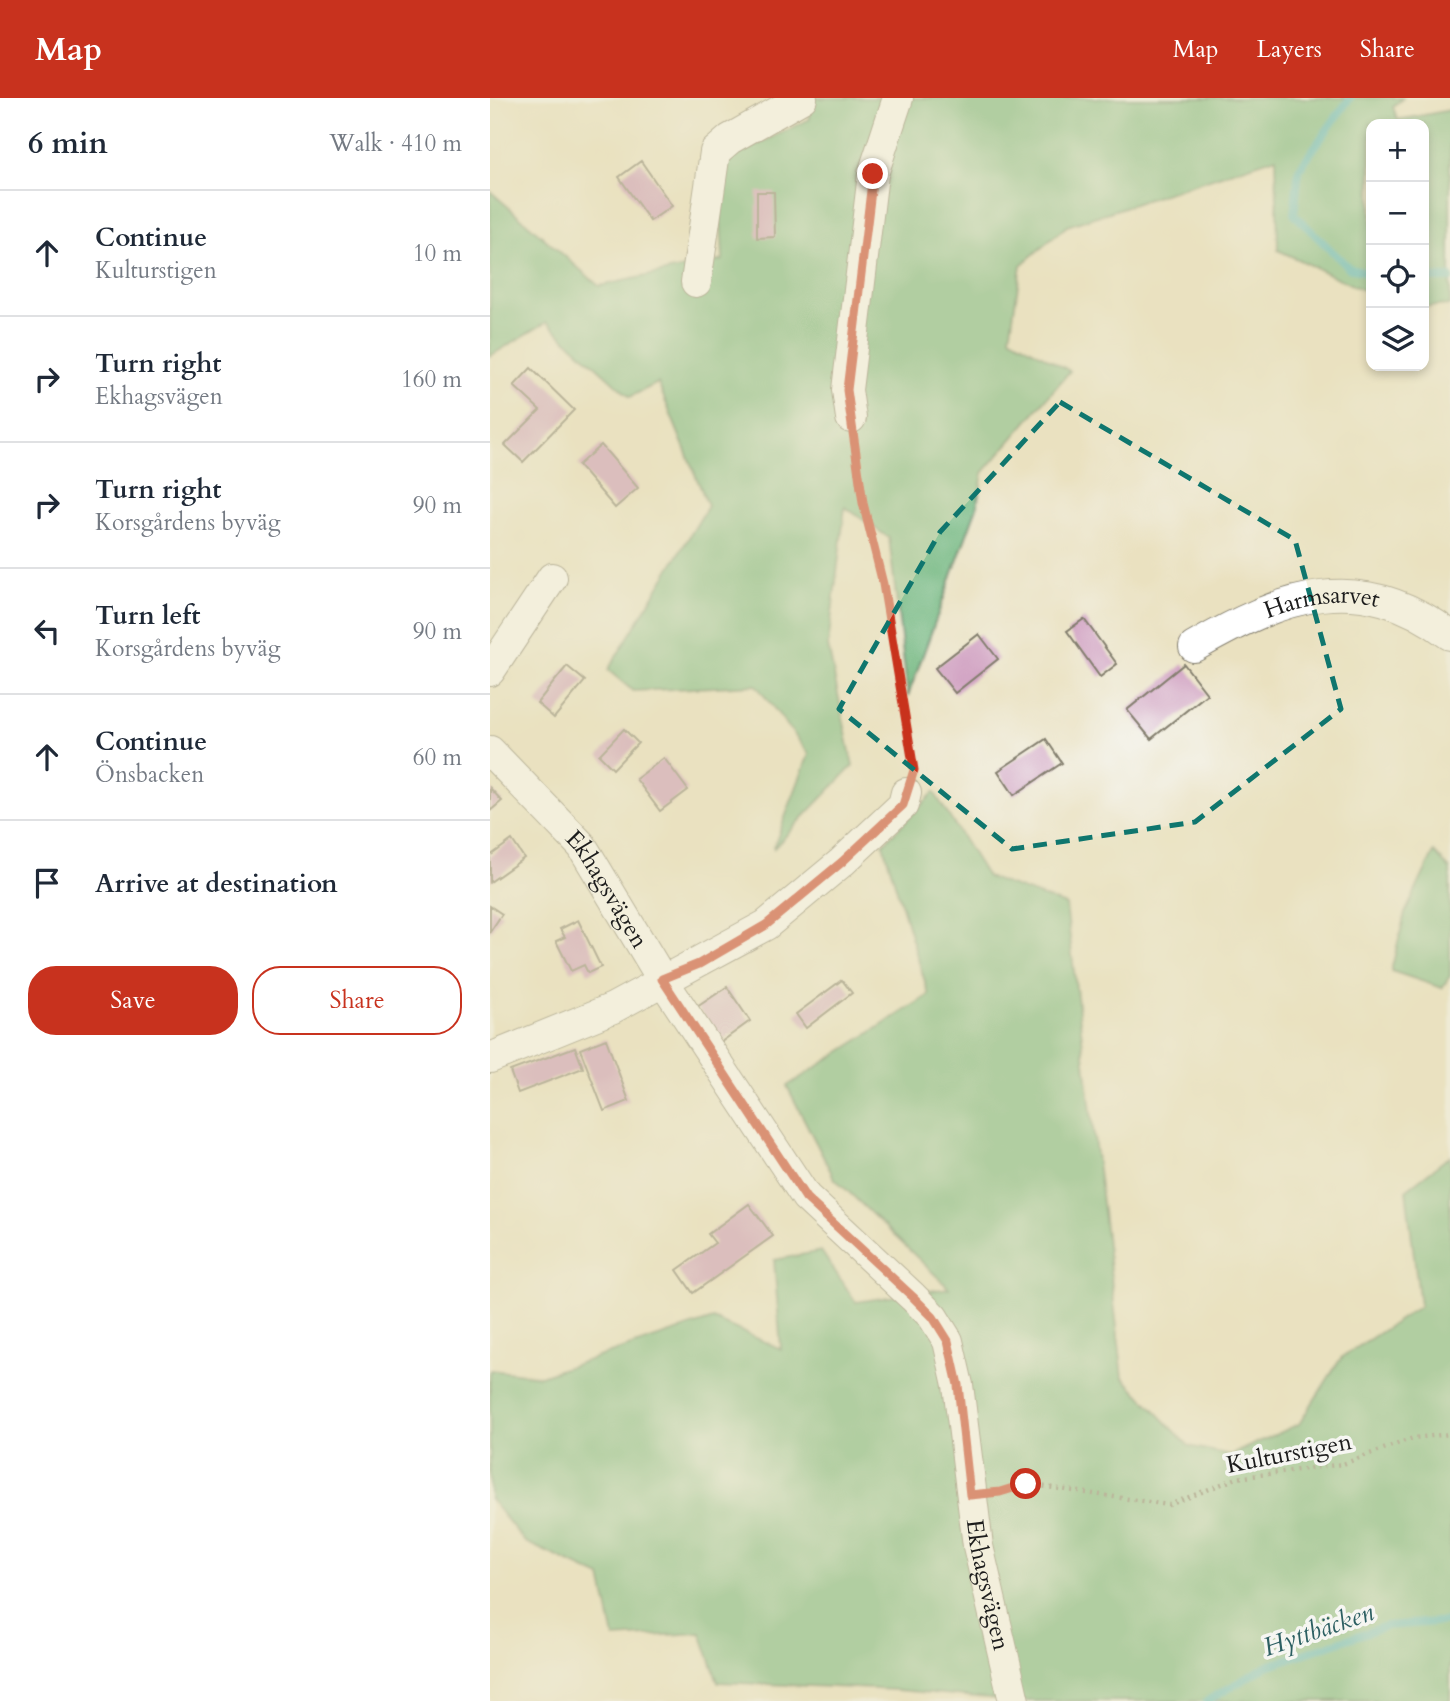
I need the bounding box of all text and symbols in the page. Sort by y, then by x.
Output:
text: Map [35,27,102,72]
text: Map [1173,33,1219,66]
text: Layers [1257,33,1322,66]
text: Share [1360,33,1415,66]
map controls [1366,119,1429,371]
button: + [1366,119,1429,182]
text: 6 min [28,123,108,164]
text: Walk · 410 m [329,128,462,159]
route end [857,158,888,189]
button: − [1366,182,1429,245]
text: Continue [95,220,207,255]
icon: ahead [28,234,66,272]
text: 10 m [413,238,462,269]
button: locate [1366,245,1429,308]
text: Kulturstigen [95,255,217,286]
button: layers [1366,308,1429,371]
text: Turn right [95,346,222,381]
icon: right [28,360,66,398]
text: 160 m [401,364,462,395]
text: Ekhagsvägen [95,381,223,412]
text: Turn right [95,472,222,507]
icon: right [28,486,66,524]
text: 90 m [413,490,462,521]
text: Korsgårdens byväg [95,507,281,538]
street label: Harmsarvet [1259,579,1383,627]
text: Turn left [95,598,200,633]
icon: left [28,612,66,650]
text: 90 m [413,616,462,647]
text: Korsgårdens byväg [95,633,281,664]
text: Continue [95,724,207,759]
icon: ahead [28,738,66,776]
text: 60 m [413,742,462,773]
text: Önsbacken [95,759,204,790]
street label: Ekhagsvägen [558,823,656,955]
icon: arrive [28,864,66,902]
text: Arrive at destination [95,866,338,901]
button: Save [28,966,238,1035]
button: Share [252,966,462,1035]
street label: Kulturstigen [1224,1425,1355,1482]
route start [1010,1468,1041,1499]
street label: Ekhagsvägen [958,1517,1018,1654]
water label: Hyttbäcken [1258,1594,1378,1665]

